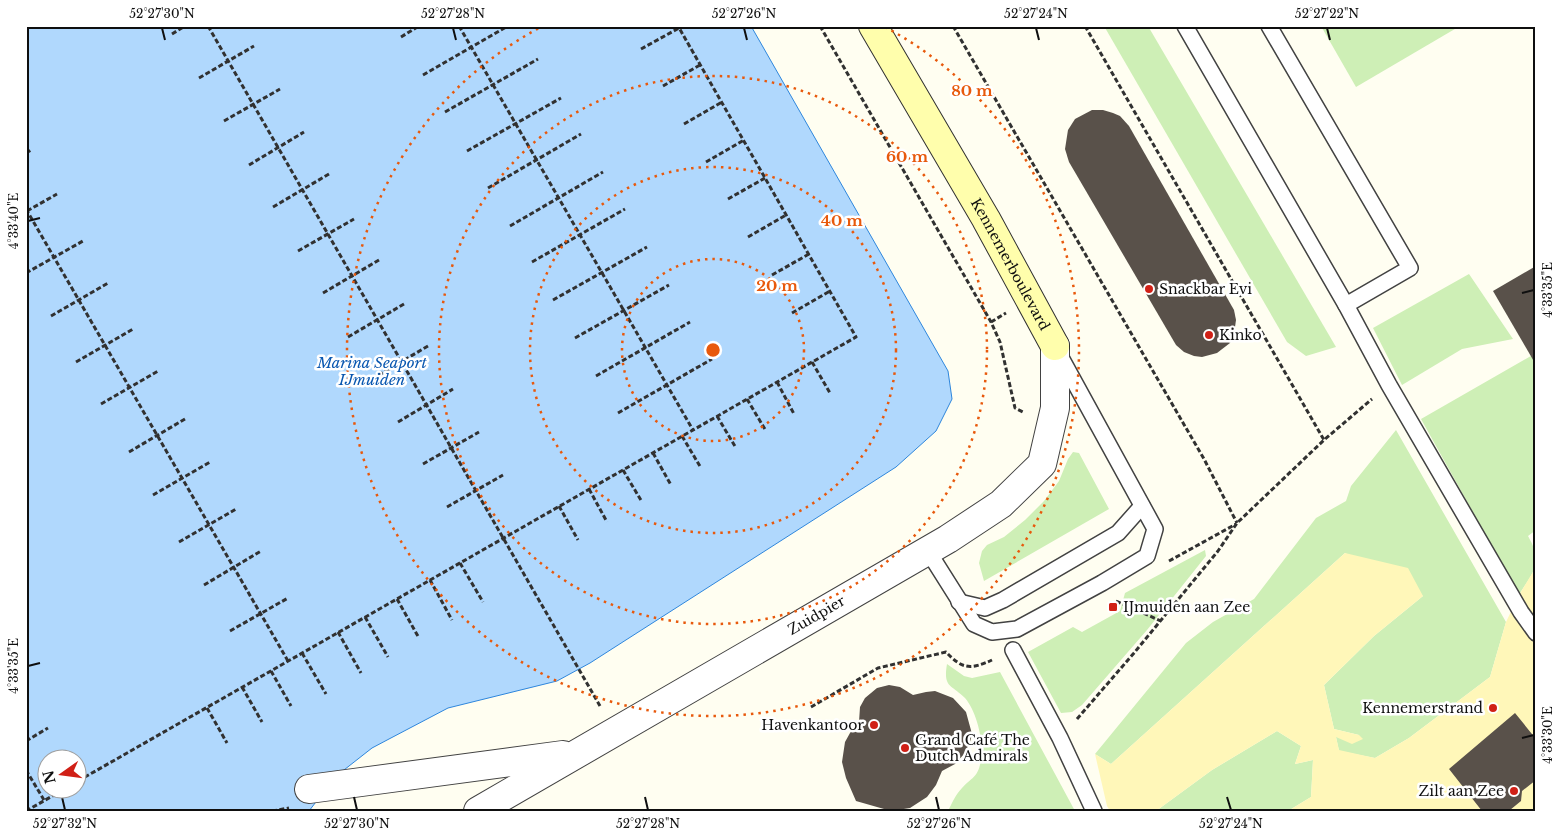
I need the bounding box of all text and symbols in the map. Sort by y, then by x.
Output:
text: 52°27'30"N [129,6,195,21]
text: 52°27'28"N [421,6,485,21]
text: 52°27'26"N [712,6,777,21]
text: 52°27'24"N [1004,6,1068,21]
text: 52°27'22"N [1295,6,1359,21]
text: 80 m [951,81,993,100]
text: 60 m [886,147,928,166]
text: 4°33'40"E [6,192,21,249]
street label: Kennemerboulevard [967,195,1054,334]
text: 40 m [821,211,863,230]
text: 4°33'35"E [1540,262,1555,318]
text: 20 m [756,276,798,295]
place label: Snackbar Evi [1159,280,1252,298]
marker: Snackbar Evi [1143,283,1155,295]
place label: Kinko [1219,326,1262,344]
marker: Kinko [1203,329,1215,341]
centre of rings [704,341,722,359]
water label: Marina Seaport IJmuiden [316,353,427,389]
street label: Zuidpier [785,591,849,639]
place label: IJmuiden aan Zee [1123,598,1250,616]
marker: IJmuiden aan Zee [1107,601,1119,613]
text: 4°33'35"E [6,638,21,694]
place label: Kennemerstrand [1362,699,1484,717]
marker: Kennemerstrand [1487,702,1499,714]
text: 4°33'30"E [1540,706,1555,764]
place label: Havenkantoor [761,716,864,734]
marker: Havenkantoor [868,719,880,731]
place label: Grand Café The Dutch Admirals [915,731,1030,765]
marker: Grand Café The Dutch Admirals [899,742,911,754]
north arrow [38,750,88,800]
text: N [39,769,60,786]
place label: Zilt aan Zee [1419,782,1504,800]
marker: Zilt aan Zee [1508,785,1520,797]
text: 52°27'32"N [33,816,97,831]
text: 52°27'30"N [324,816,390,831]
text: 52°27'28"N [616,816,680,831]
text: 52°27'26"N [907,816,972,831]
text: 52°27'24"N [1199,816,1263,831]

